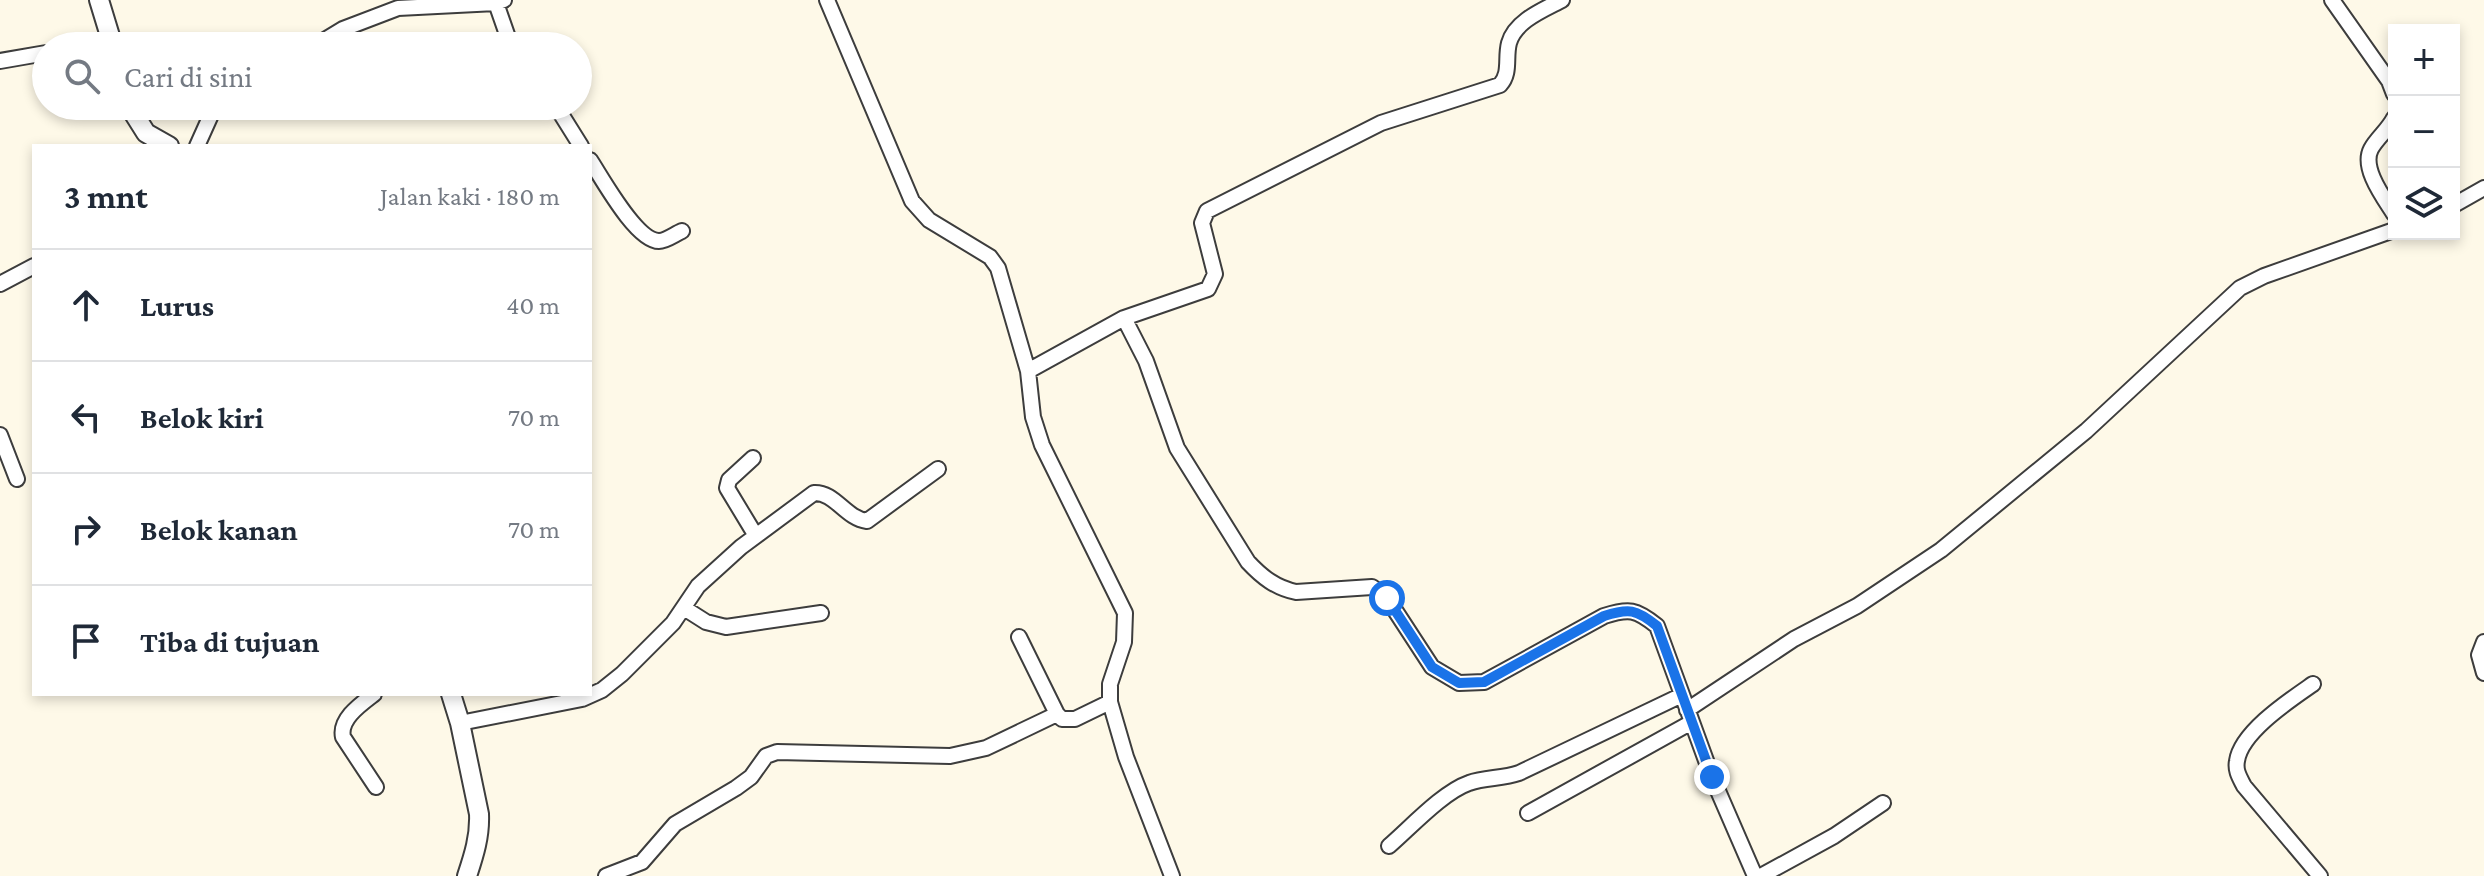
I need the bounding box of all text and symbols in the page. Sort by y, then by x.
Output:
map controls [2388,24,2460,240]
button: + [2388,24,2460,96]
search box [32,32,592,120]
icon: search [60,54,104,98]
text: Cari di sini [124,60,252,93]
button: − [2388,96,2460,168]
button: layers [2388,168,2460,240]
text: 3 mnt [64,178,148,215]
text: Jalan kaki · 180 m [380,182,560,211]
icon: ahead [64,283,108,327]
text: Lurus [140,289,214,322]
text: 40 m [506,291,560,320]
icon: left [64,395,108,439]
text: Belok kiri [140,401,264,434]
text: 70 m [508,403,560,432]
icon: right [64,507,108,551]
text: Belok kanan [140,513,298,546]
text: 70 m [508,515,560,544]
route start [1369,580,1405,616]
icon: arrive [64,619,108,663]
text: Tiba di tujuan [140,625,319,658]
route end [1694,759,1730,795]

